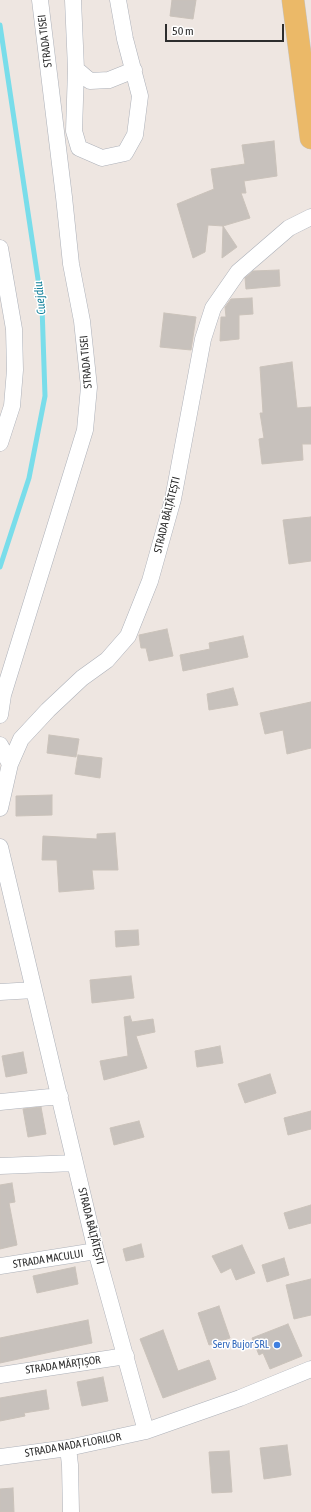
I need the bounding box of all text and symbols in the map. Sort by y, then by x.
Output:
street label: STRADA TISEI [35,14,55,68]
scale bar [167,16,286,42]
text: 50 m [172,24,194,38]
water label: Cuejdiu [31,281,49,315]
street label: STRADA TISEI [77,335,95,389]
street label: STRADA BĂLȚĂTEȘTI [151,475,183,555]
street label: STRADA BĂLȚĂTEȘTI [75,1186,107,1266]
street label: STRADA MACULUI [12,1247,84,1271]
place label: Serv Bujor SRL [213,1338,269,1352]
marker: Serv Bujor SRL [272,1340,282,1350]
street label: STRADA MĂRȚIȘOR [25,1353,101,1377]
street label: STRADA NADA FLORILOR [24,1430,122,1460]

